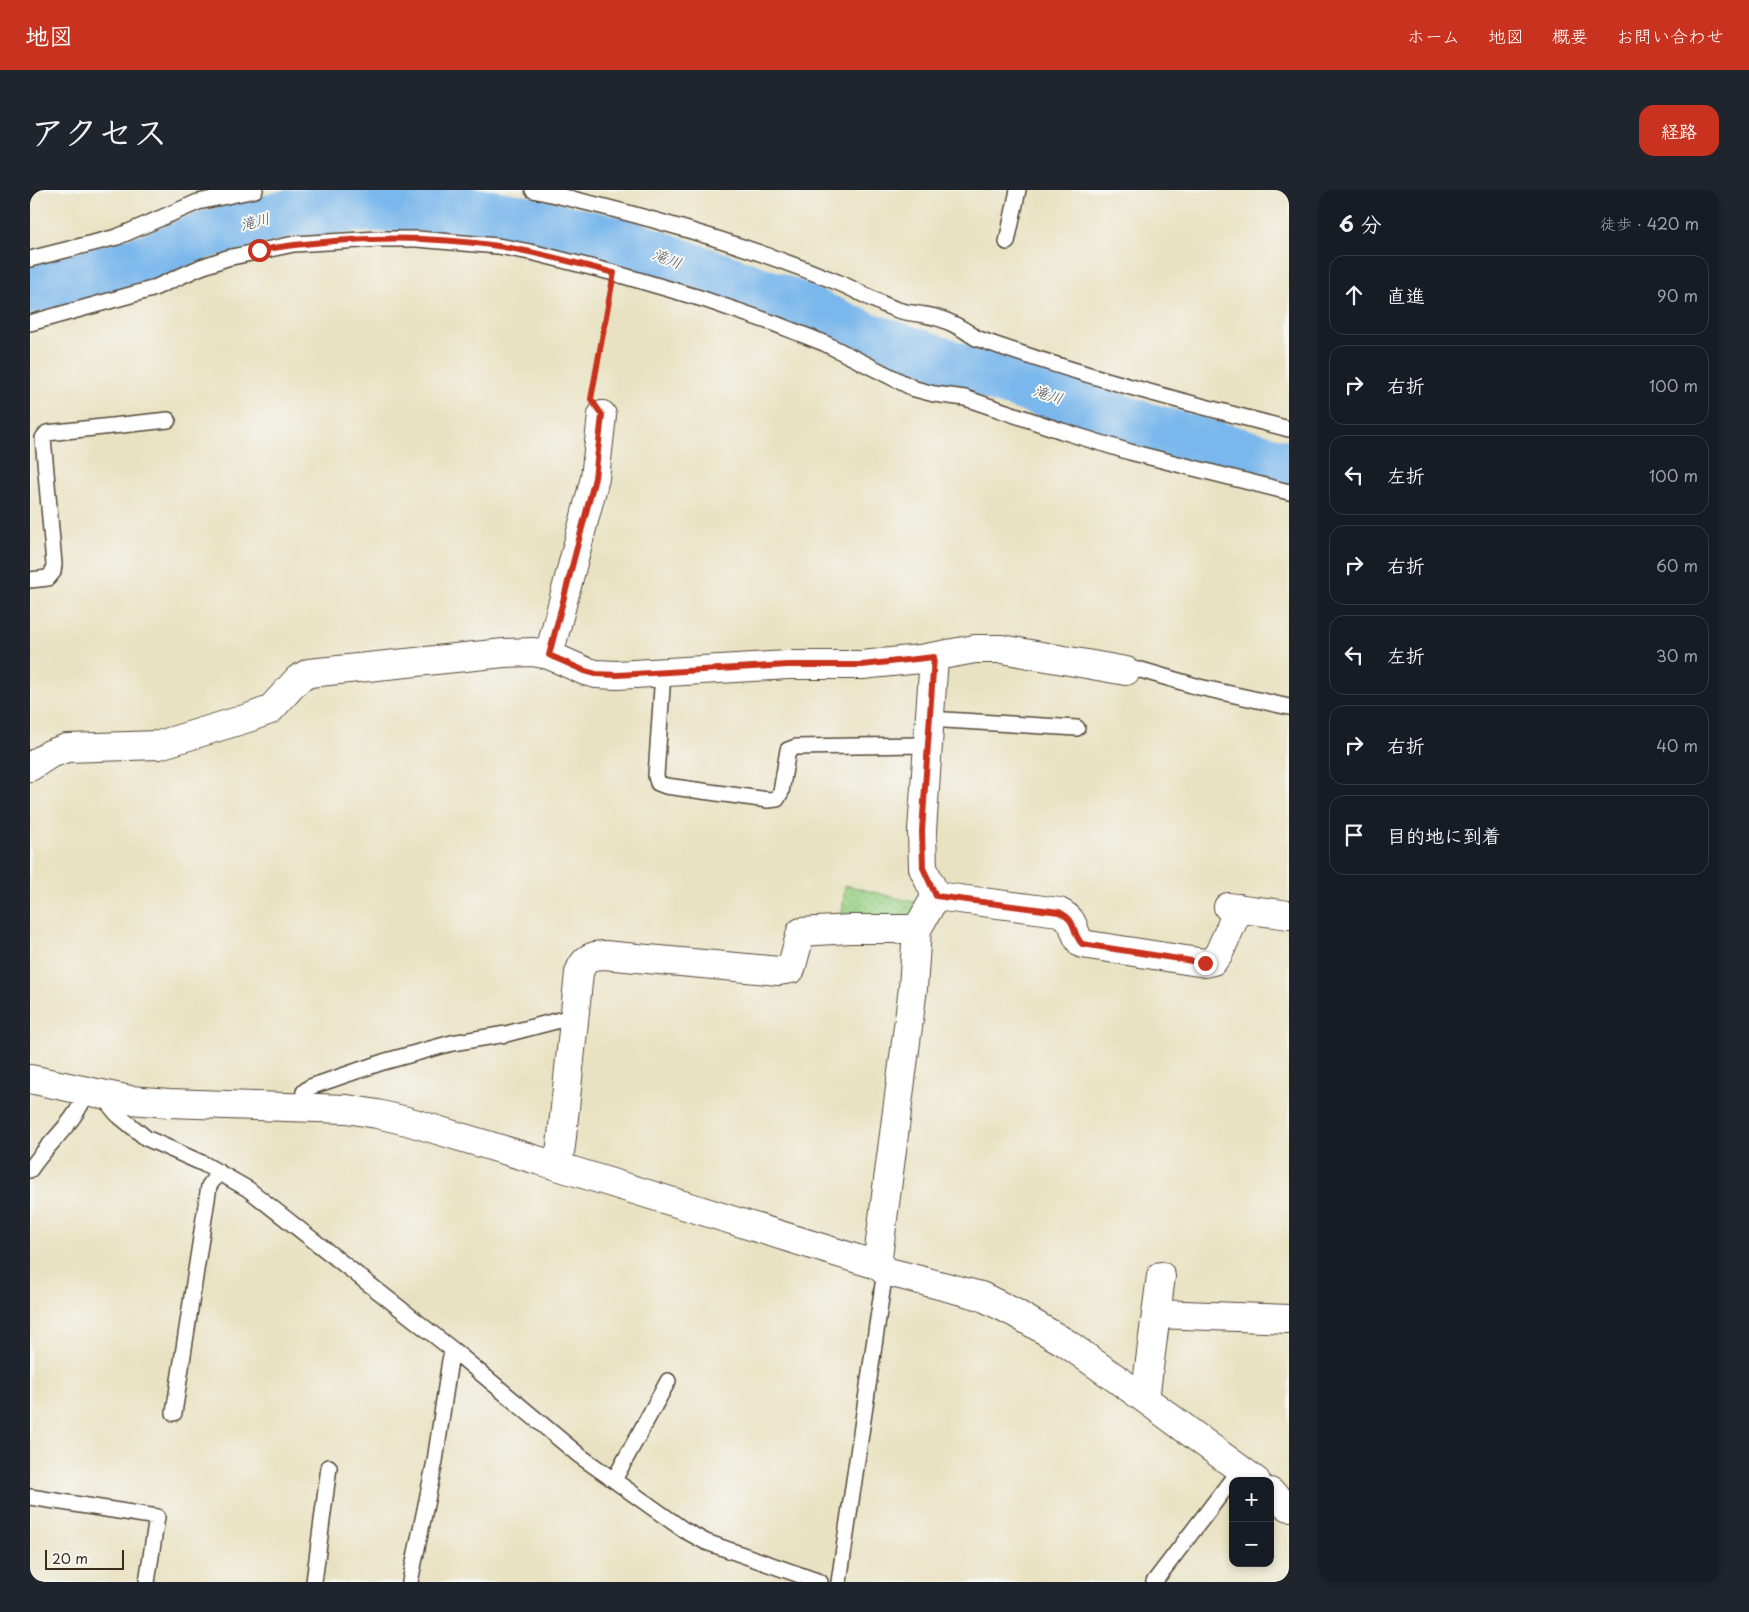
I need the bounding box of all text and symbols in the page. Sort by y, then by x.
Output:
text: 地図 [25,17,73,53]
text: ホーム [1407,22,1460,49]
text: 地図 [1488,22,1524,49]
text: 概要 [1552,22,1588,49]
text: お問い合わせ [1616,22,1724,49]
text: アクセス [30,104,168,157]
button: 経路 [1639,105,1719,156]
water label: 滝川 [237,206,272,235]
text: 6 分 [1339,207,1382,239]
text: 徒歩 · 420 m [1600,211,1699,235]
route start [248,239,271,262]
water label: 滝川 [649,241,686,274]
icon: ahead [1340,281,1368,309]
text: 直進 [1387,281,1425,309]
text: 90 m [1657,283,1698,307]
icon: right [1340,371,1368,399]
text: 右折 [1387,371,1425,399]
text: 100 m [1649,373,1698,397]
water label: 滝川 [1031,378,1066,409]
icon: left [1340,461,1368,489]
text: 左折 [1387,461,1425,489]
text: 100 m [1649,463,1698,487]
icon: right [1340,551,1368,579]
text: 右折 [1387,551,1425,579]
text: 60 m [1656,553,1698,577]
icon: left [1340,641,1368,669]
text: 左折 [1387,641,1425,669]
text: 30 m [1656,643,1698,667]
icon: right [1340,731,1368,759]
text: 右折 [1387,731,1425,759]
text: 40 m [1656,733,1698,757]
icon: arrive [1340,821,1368,849]
text: 目的地に到着 [1387,821,1501,849]
route end [1194,952,1217,975]
map controls [1229,1477,1274,1567]
button: + [1229,1477,1274,1522]
button: − [1229,1522,1274,1567]
scale bar [45,1547,124,1570]
text: 20 m [52,1548,88,1569]

